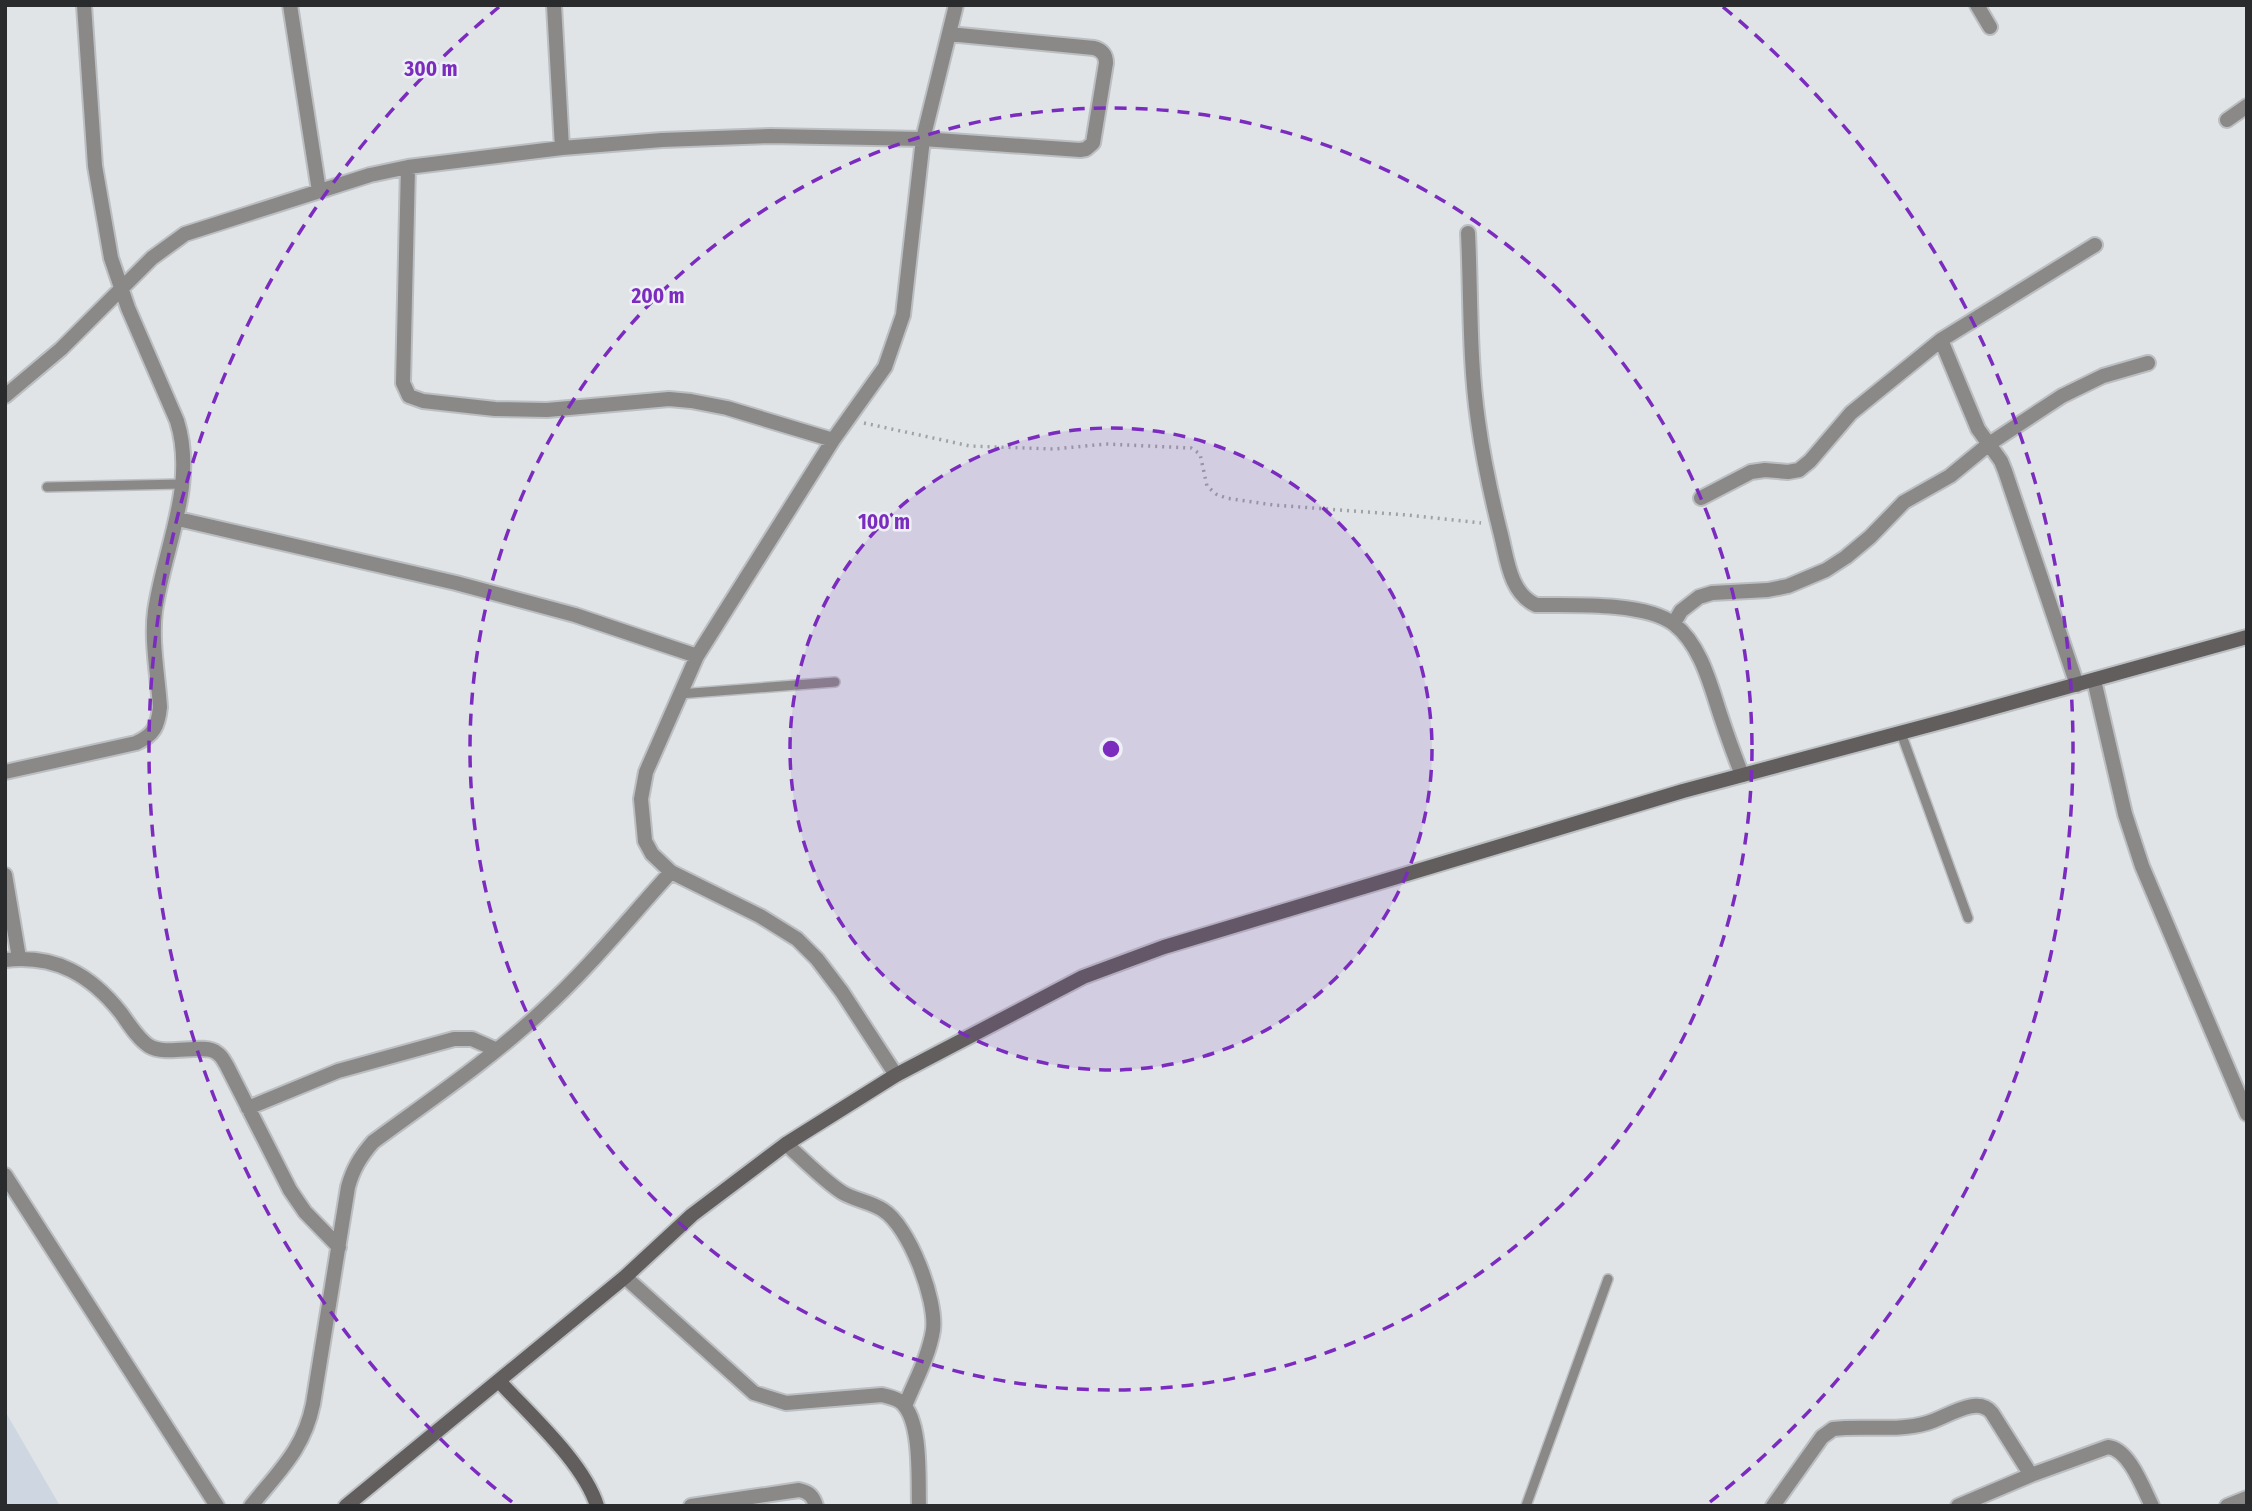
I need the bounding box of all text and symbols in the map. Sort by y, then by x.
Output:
text: 300 m [403,56,458,82]
text: 200 m [630,283,685,309]
text: 100 m [858,509,910,535]
centre of rings [1099,737,1123,761]

